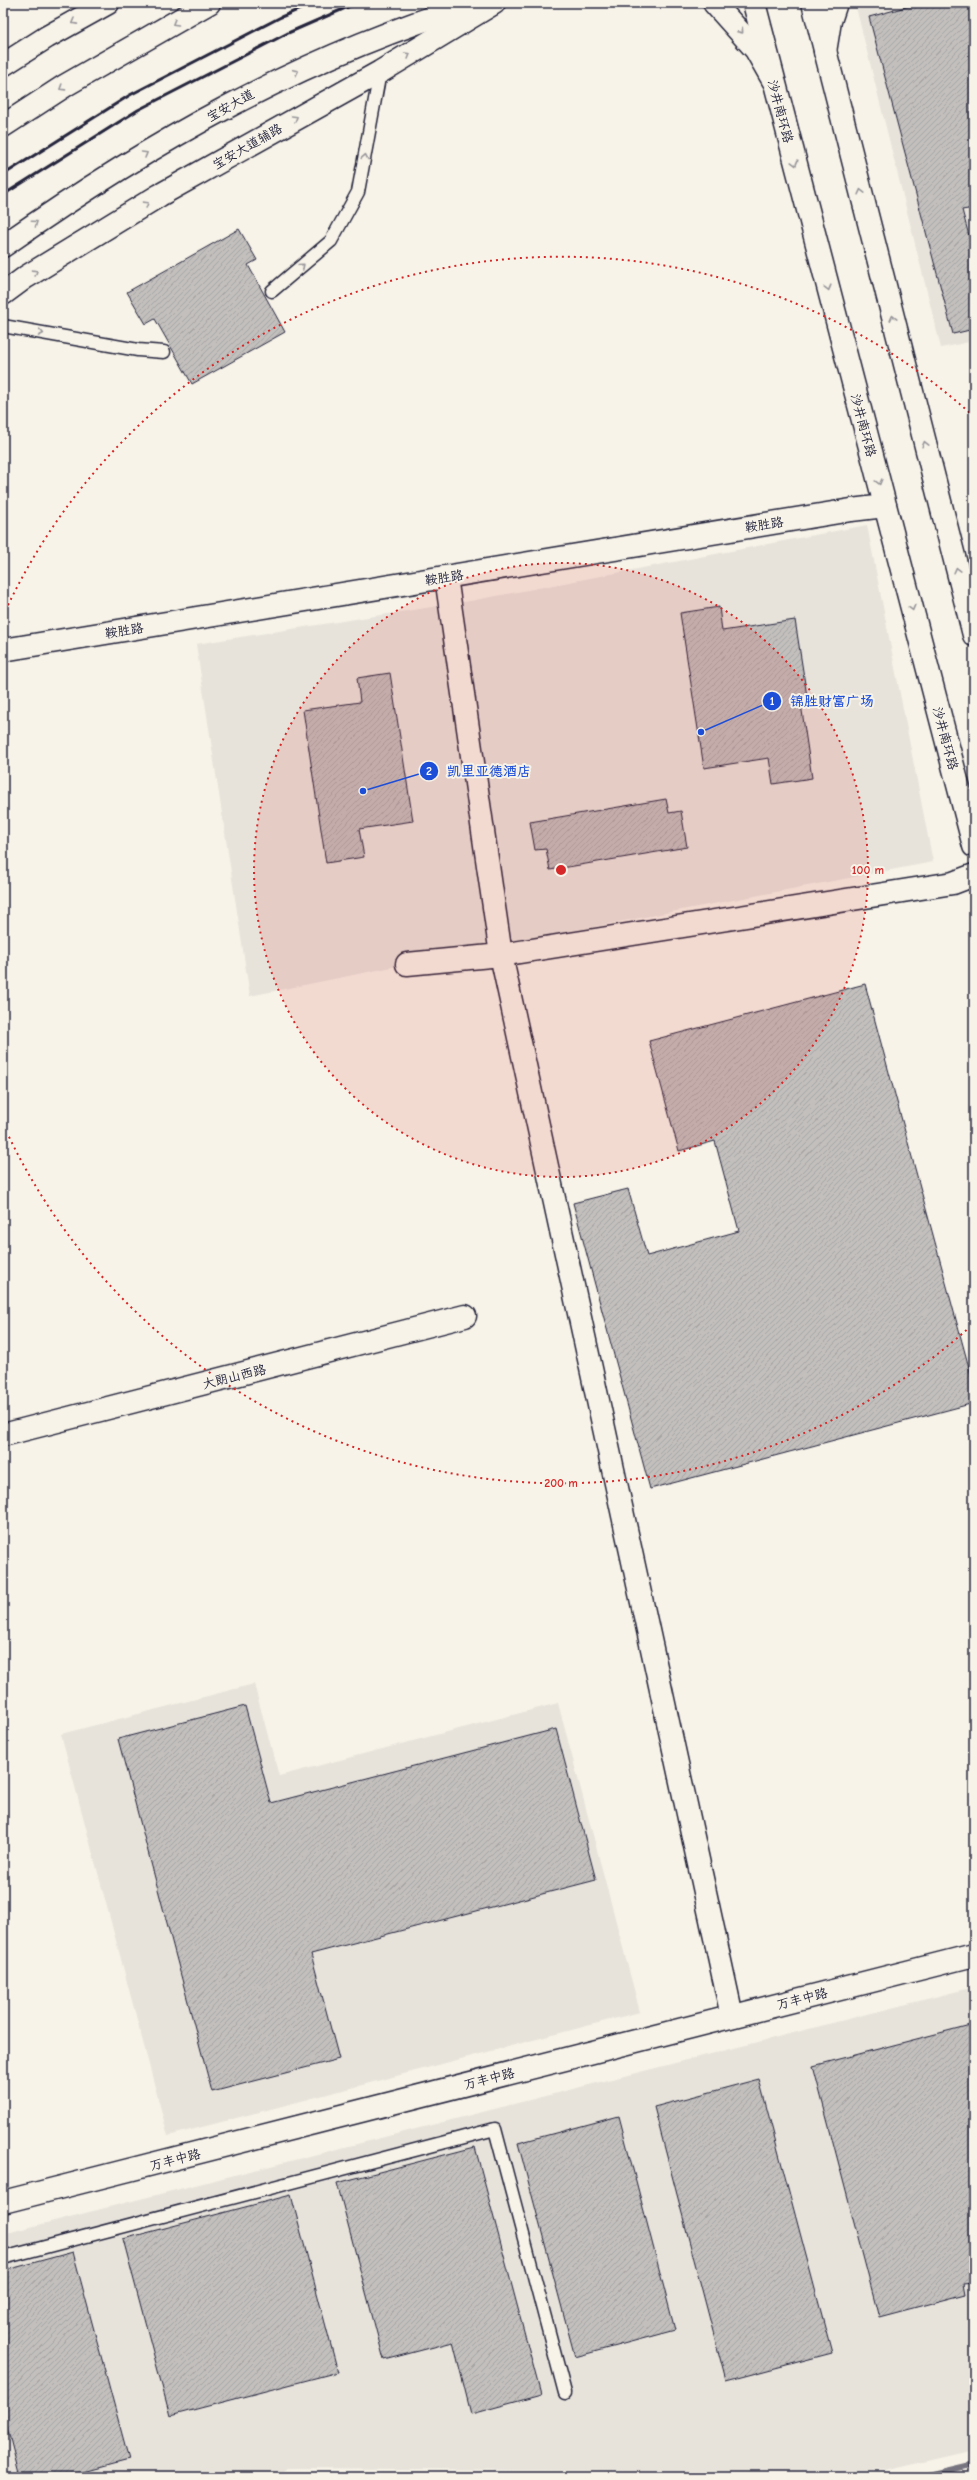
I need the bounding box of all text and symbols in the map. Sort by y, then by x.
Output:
one-way arrow [71,17,78,25]
one-way arrow [172,18,179,25]
one-way arrow [736,26,743,34]
one-way arrow [404,53,411,60]
one-way arrow [291,69,299,77]
street label: 沙井南环路 [765,78,796,144]
one-way arrow [60,83,67,90]
street label: 宝安大道 [204,86,257,125]
one-way arrow [291,116,298,123]
street label: 宝安大道辅路 [210,120,285,172]
one-way arrow [141,151,148,158]
one-way arrow [360,154,368,160]
one-way arrow [790,159,799,166]
one-way arrow [857,189,866,196]
one-way arrow [142,201,149,208]
one-way arrow [31,220,38,228]
one-way arrow [297,263,304,270]
one-way arrow [31,269,38,277]
one-way arrow [823,285,832,292]
one-way arrow [890,315,898,322]
one-way arrow [38,329,44,337]
street label: 沙井南环路 [848,392,879,458]
one-way arrow [922,441,930,448]
one-way arrow [874,479,882,485]
street label: 鞍胜路 [744,514,785,535]
street label: 鞍胜路 [424,567,465,588]
one-way arrow [954,567,962,574]
one-way arrow [907,604,915,611]
street label: 鞍胜路 [104,620,145,641]
callout: 锦胜财富广场 [762,688,882,714]
text: 锦胜财富广场 [790,693,874,710]
text: 1 [770,694,775,708]
street label: 沙井南环路 [930,705,961,771]
callout: 凯里亚德酒店 [419,758,539,784]
text: 凯里亚德酒店 [447,763,531,780]
text: 2 [426,764,432,778]
centre of rings [554,863,568,877]
text: 100 m [852,863,884,877]
street label: 大朗山西路 [201,1361,267,1392]
text: 200 m [544,1476,578,1490]
street label: 万丰中路 [775,1985,829,2012]
street label: 万丰中路 [462,2065,516,2092]
street label: 万丰中路 [148,2146,202,2173]

